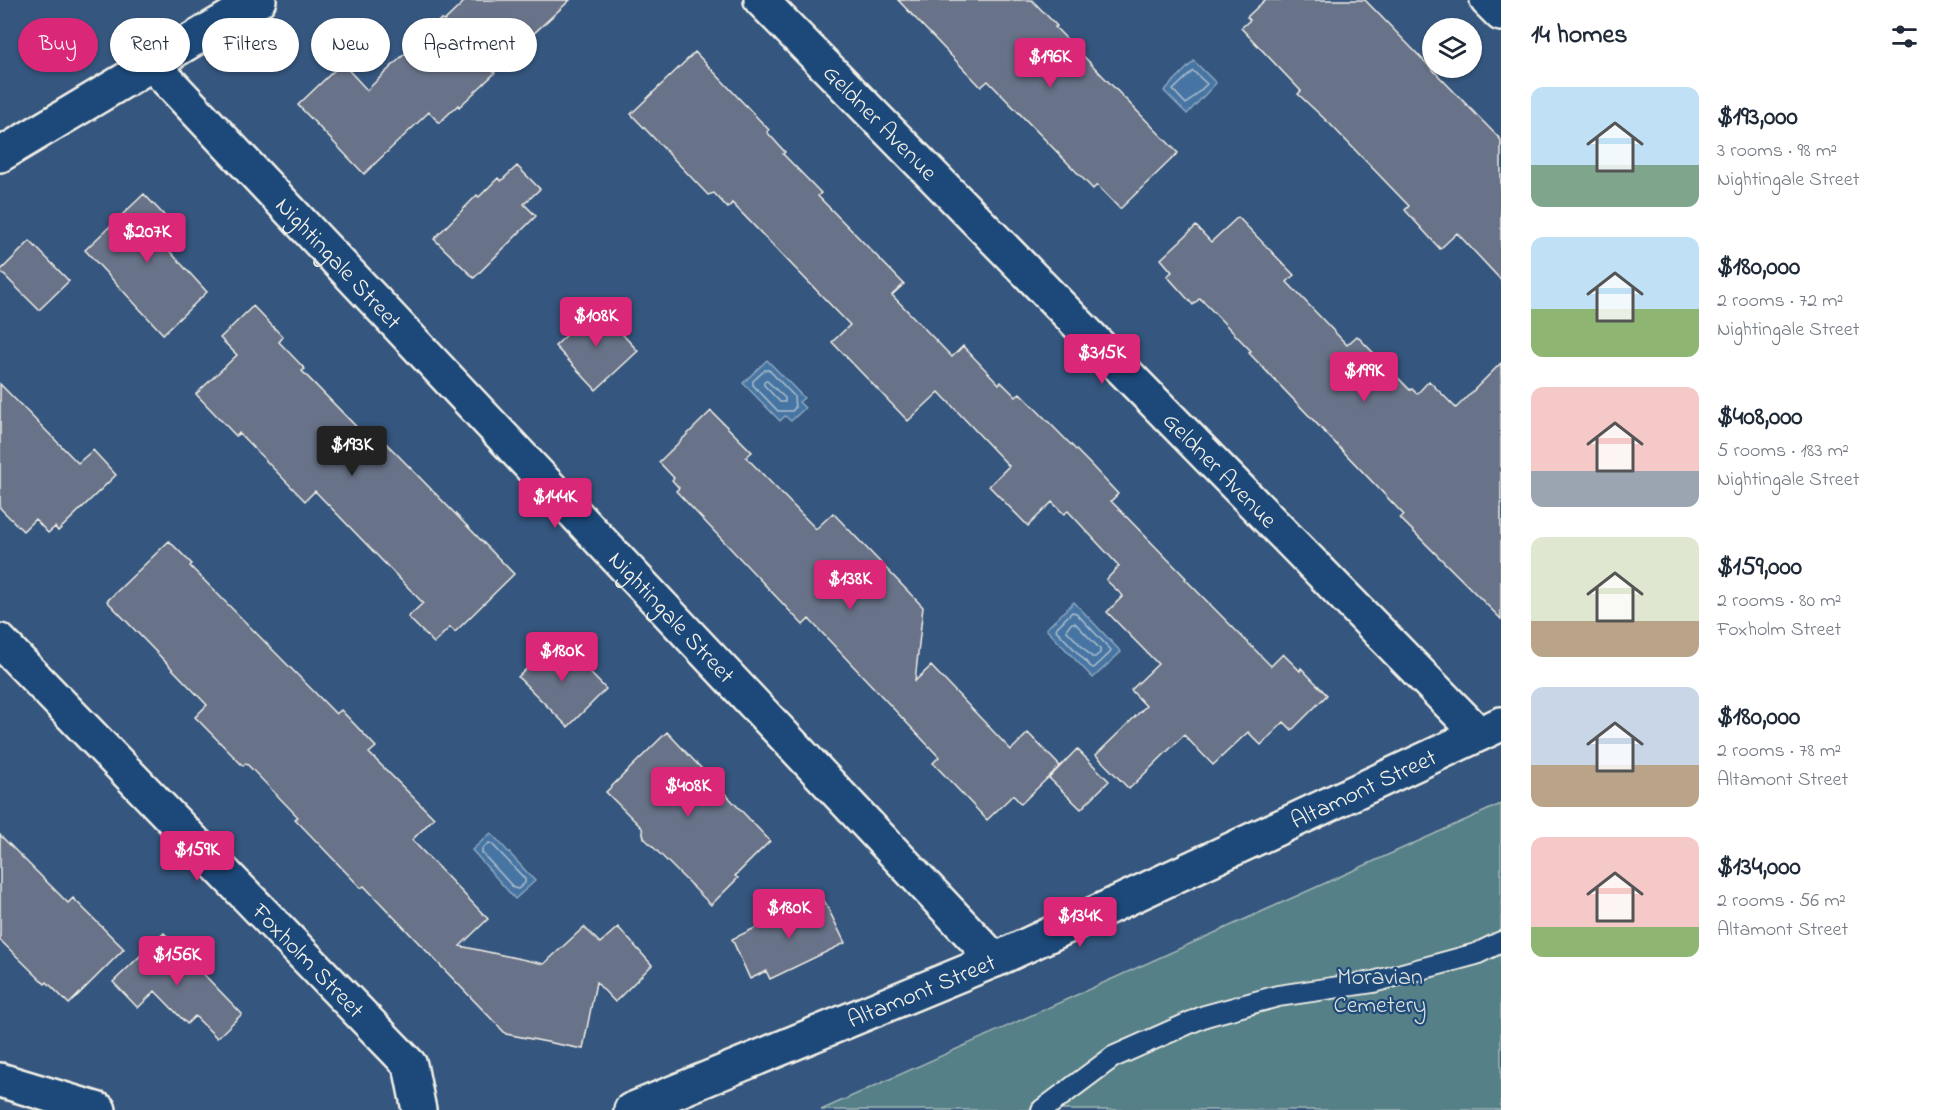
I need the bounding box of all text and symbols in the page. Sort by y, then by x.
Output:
text: 14 homes [1531,17,1627,55]
chip: Buy [18,18,98,72]
chip: Rent [110,18,190,72]
chip: Filters [202,18,299,72]
chip: New [311,18,390,72]
chip: Apartment [402,18,537,72]
map controls [1422,18,1482,78]
button: layers [1422,18,1482,78]
icon: filters [1888,20,1921,53]
pin: $196K [1008,38,1092,89]
text: $196K [1029,43,1071,72]
street label: Geldner Avenue [813,58,944,190]
text: $193,000 [1717,99,1798,137]
icon: home [1579,111,1651,183]
text: 3 rooms · 98 m² [1717,137,1837,166]
text: Nightingale Street [1717,166,1860,195]
street label: Nightingale Street [266,190,409,339]
pin: $207K [105,213,189,264]
text: $207K [123,218,171,247]
text: $180,000 [1717,249,1800,287]
icon: home [1579,261,1651,333]
text: 2 rooms · 72 m² [1717,287,1844,316]
pin: $108K [554,297,638,348]
text: $108K [574,302,618,331]
text: Nightingale Street [1717,316,1860,345]
pin: $315K [1060,334,1144,385]
text: $315K [1078,339,1126,368]
pin: $199K [1322,352,1406,403]
text: $199K [1344,357,1384,386]
text: $408,000 [1717,399,1803,437]
street label: Geldner Avenue [1153,405,1284,538]
icon: home [1579,411,1651,483]
pin: $193K [310,426,394,477]
text: $193K [331,431,373,460]
text: 5 rooms · 183 m² [1717,437,1849,466]
text: Nightingale Street [1717,466,1860,495]
pin: $144K [513,478,597,529]
text: $144K [533,483,577,512]
street label: Nightingale Street [599,544,742,693]
text: $159,000 [1717,549,1802,587]
pin: $138K [808,560,892,611]
icon: home [1579,561,1651,633]
text: $138K [828,565,872,594]
text: 2 rooms · 80 m² [1717,587,1842,616]
text: Foxholm Street [1717,616,1841,645]
pin: $180K [520,632,604,683]
text: $180K [540,637,584,666]
text: $180,000 [1717,699,1800,737]
icon: home [1579,711,1651,783]
text: 2 rooms · 78 m² [1717,737,1841,766]
street label: Altamont Street [1286,741,1443,840]
text: Altamont Street [1717,766,1848,795]
pin: $408K [646,767,730,818]
text: $408K [665,772,711,801]
pin: $159K [155,831,239,882]
text: $159K [174,836,220,865]
text: $134,000 [1717,849,1801,887]
icon: home [1579,861,1651,933]
text: 2 rooms · 56 m² [1717,887,1846,916]
pin: $180K [747,889,831,940]
text: $180K [767,894,811,923]
street label: Foxholm Street [242,895,371,1028]
pin: $134K [1038,897,1122,948]
text: $134K [1058,902,1102,931]
text: Altamont Street [1717,916,1848,945]
pin: $156K [135,936,219,987]
text: $156K [153,941,201,970]
street label: Altamont Street [843,946,1002,1039]
park label: Moravian Cemetery [1334,961,1426,1025]

